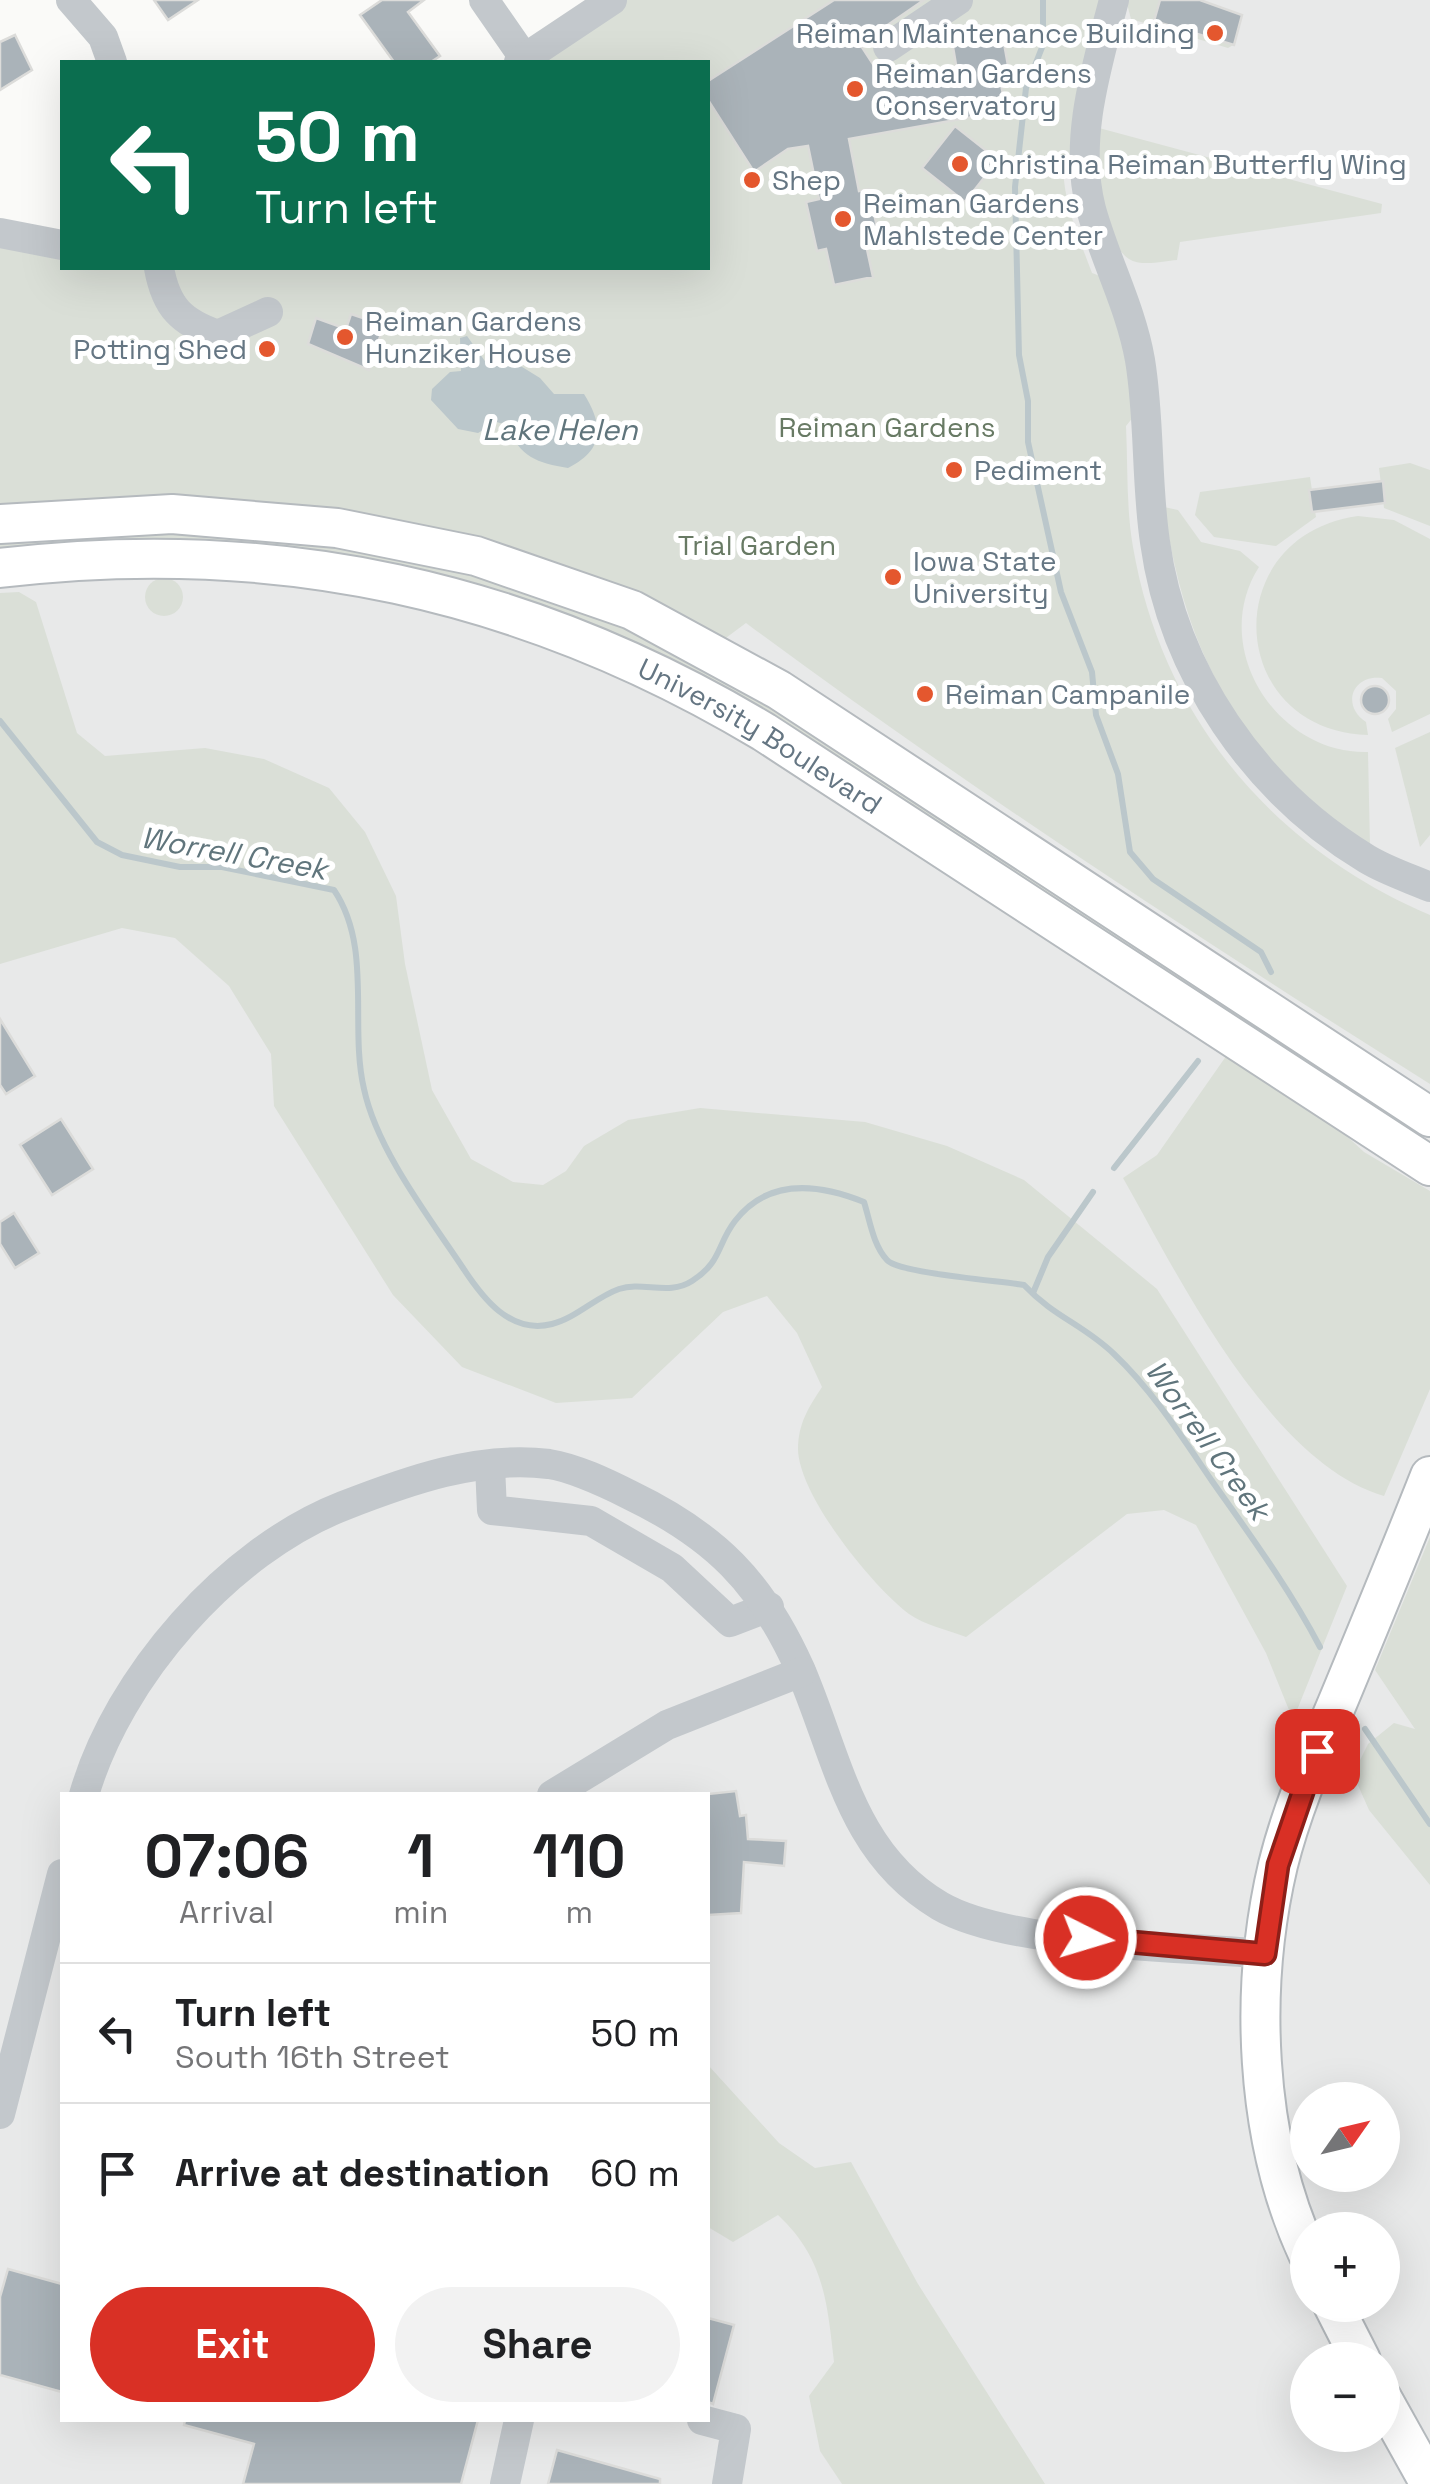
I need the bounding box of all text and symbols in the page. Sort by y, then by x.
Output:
place label: Reiman Maintenance Building [796,15,1195,51]
marker: Reiman Maintenance Building [1204,22,1226,44]
place label: Reiman Gardens Conservatory [875,55,1092,123]
marker: Reiman Gardens Conservatory [844,78,866,100]
text: 50 m [255,92,420,181]
icon: left [90,100,220,230]
place label: Christina Reiman Butterfly Wing [980,146,1407,182]
marker: Christina Reiman Butterfly Wing [949,153,971,175]
place label: Shep [772,162,841,198]
marker: Shep [741,169,763,191]
text: Turn left [255,179,438,236]
place label: Reiman Gardens Mahlstede Center [863,185,1103,253]
marker: Reiman Gardens Mahlstede Center [832,208,854,230]
place label: Reiman Gardens Hunziker House [365,303,582,371]
marker: Reiman Gardens Hunziker House [334,326,356,348]
place label: Potting Shed [73,331,247,367]
marker: Potting Shed [256,338,278,360]
park label: Reiman Gardens [779,409,995,445]
water label: Lake Helen [482,410,638,449]
place label: Pediment [974,452,1102,488]
marker: Pediment [943,459,965,481]
park label: Trial Garden [678,527,836,563]
place label: Iowa State University [913,543,1056,611]
marker: Iowa State University [882,566,904,588]
street label: University Boulevard [632,650,889,822]
place label: Reiman Campanile [945,676,1190,712]
marker: Reiman Campanile [914,683,936,705]
water label: Worrell Creek [138,817,333,889]
water label: Worrell Creek [1137,1352,1281,1530]
pin [1275,1709,1360,1794]
icon: arrive [1290,1724,1345,1779]
text: 07:06 [144,1818,309,1895]
text: 1 [407,1818,434,1895]
text: 110 [533,1818,626,1895]
position arrow [1034,1886,1138,1990]
text: Arrival [179,1892,274,1932]
text: min [393,1892,448,1932]
text: m [565,1892,593,1932]
text: Turn left [175,1989,331,2037]
icon: left [90,2006,145,2061]
text: 50 m [590,2009,680,2057]
text: South 16th Street [175,2037,450,2077]
north arrow [1290,2082,1400,2192]
map controls [1290,2082,1400,2452]
icon: arrive [90,2146,145,2201]
text: Arrive at destination [175,2149,550,2197]
text: 60 m [590,2149,680,2197]
button: + [1290,2212,1400,2322]
button: Exit [90,2287,375,2402]
button: Share [395,2287,680,2402]
button: − [1290,2342,1400,2452]

